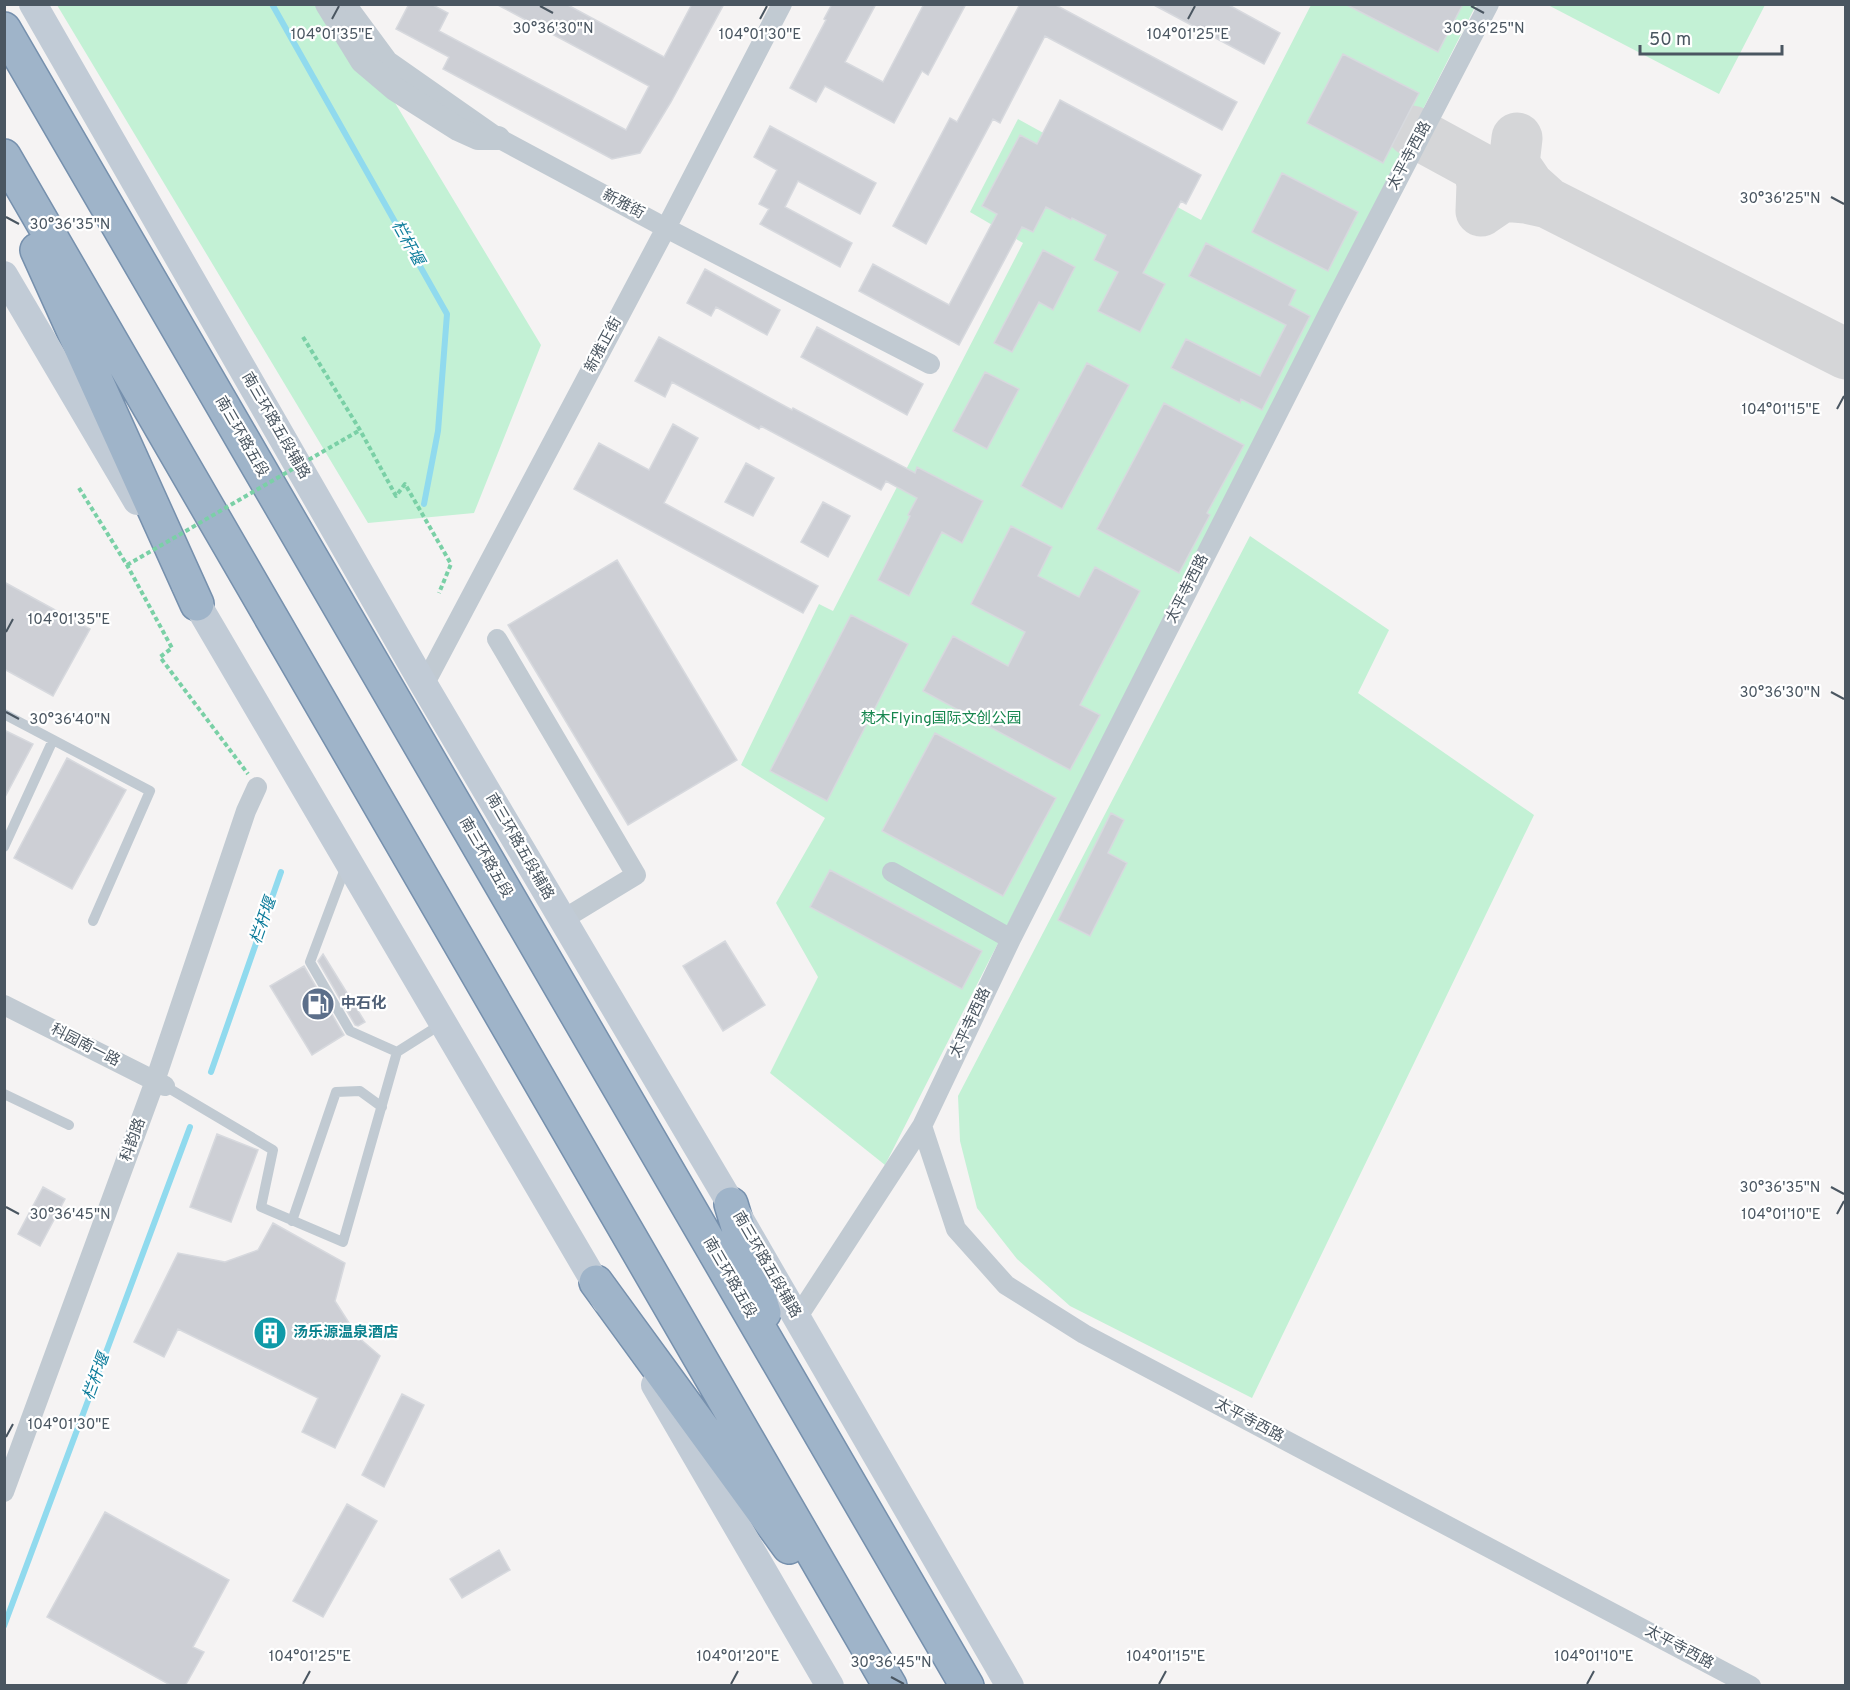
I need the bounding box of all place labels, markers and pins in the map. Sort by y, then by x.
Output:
fuel station icon: 中石化 [300,986,336,1022]
place label: 中石化 [341,994,386,1014]
building icon: 汤乐源温泉酒店 [252,1315,288,1351]
place label: 汤乐源温泉酒店 [293,1324,398,1343]

